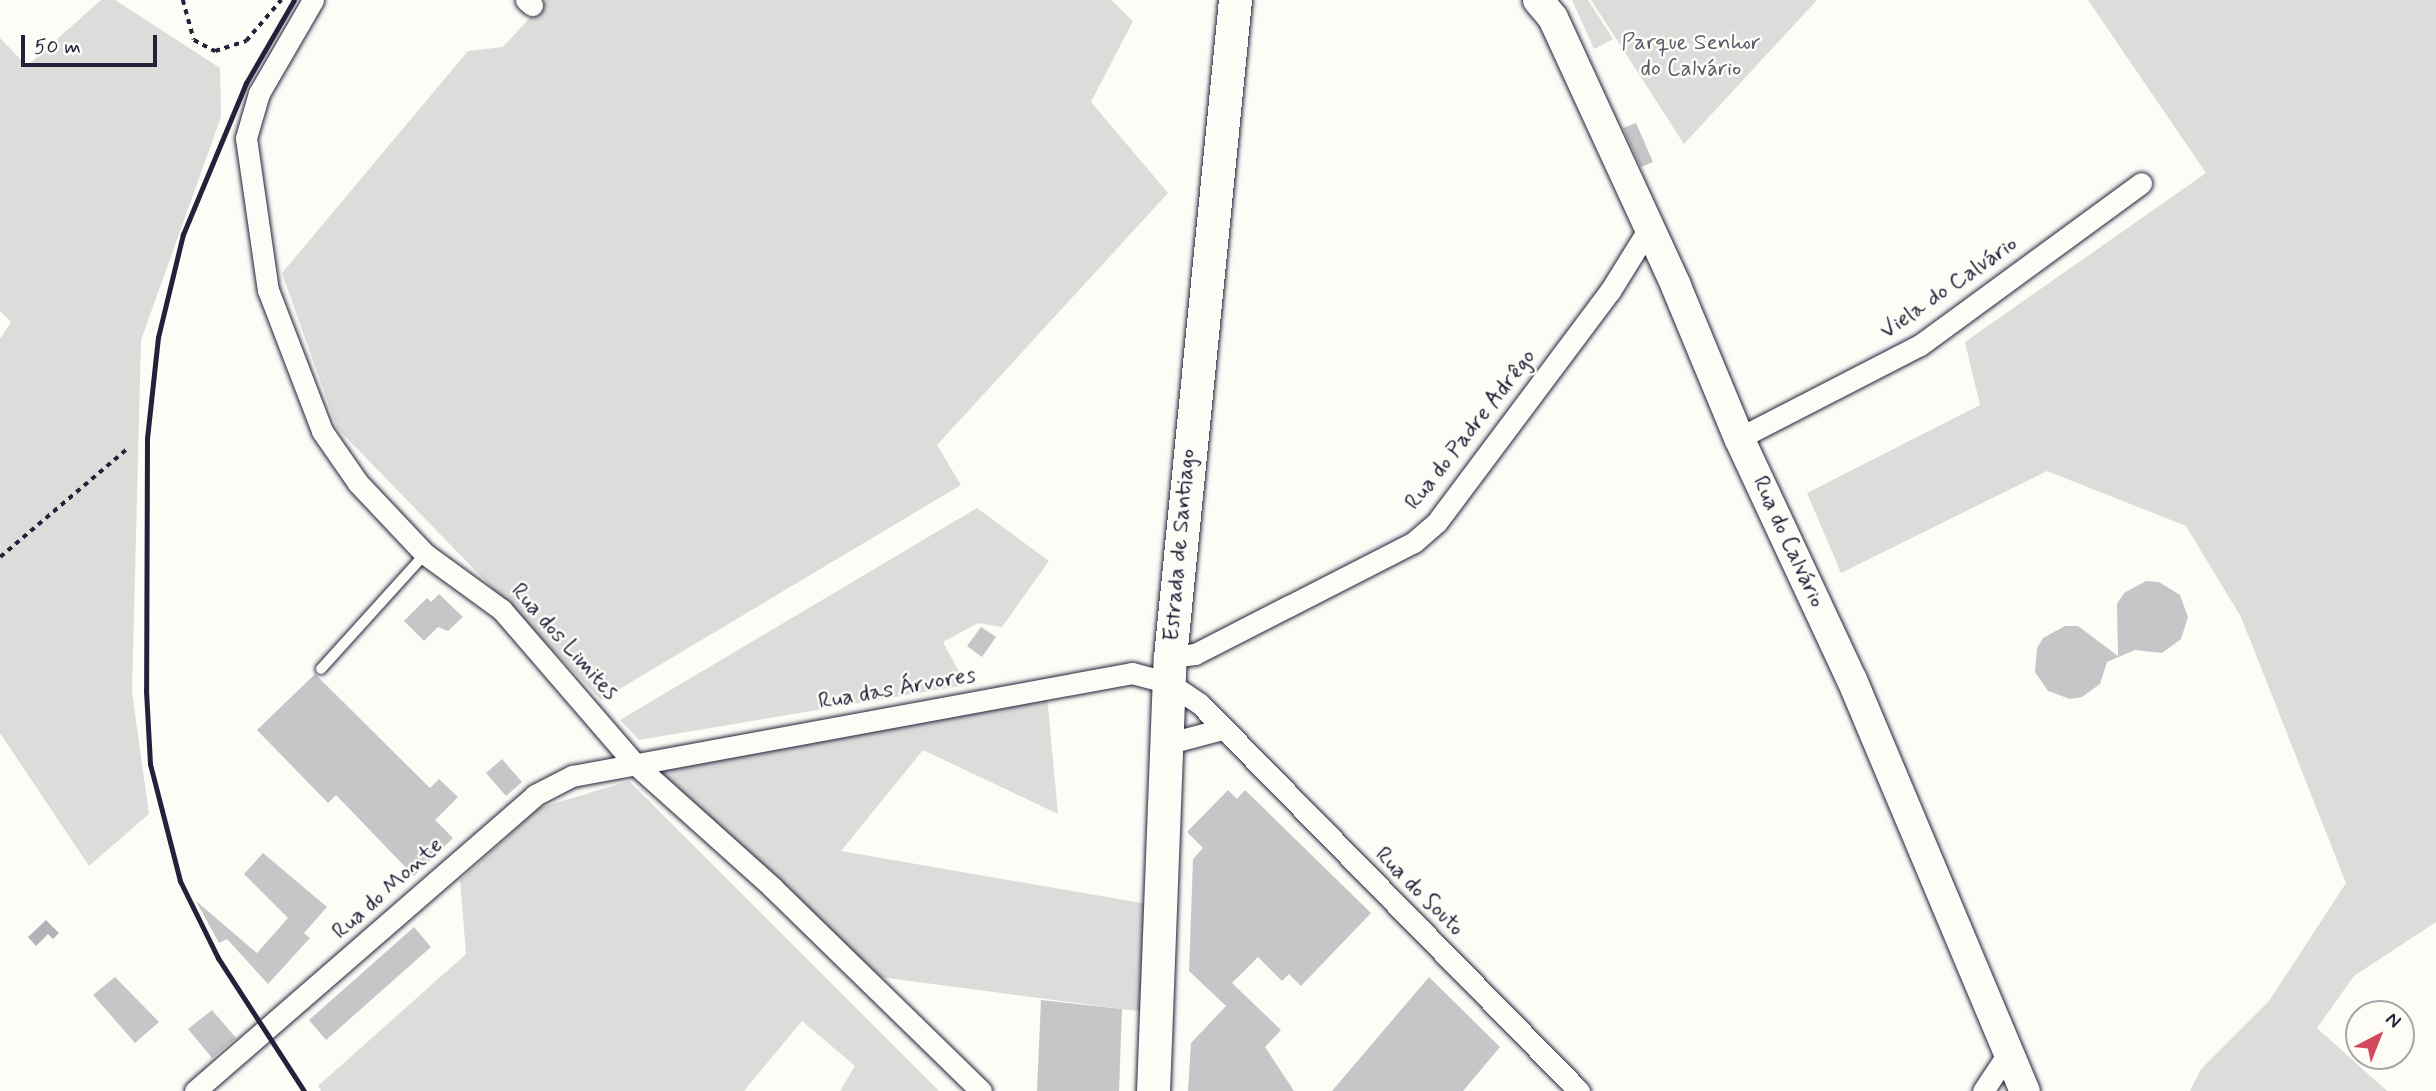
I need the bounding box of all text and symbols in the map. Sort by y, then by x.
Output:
scale bar [24,21,161,65]
park label: Parque Senhor do Calvário [1621,29,1761,83]
text: 50 m [34,33,81,61]
street label: Viela do Calvário [1875,231,2023,345]
street label: Rua do Padre Adrêgo [1399,343,1543,517]
street label: Estrada de Santiago [1158,448,1202,642]
street label: Rua do Calvário [1745,470,1831,614]
street label: Rua dos Limites [502,575,626,709]
street label: Rua das Árvores [818,662,976,716]
street label: Rua do Monte [330,835,446,943]
street label: Rua do Souto [1369,842,1469,942]
north arrow [2345,1000,2415,1070]
text: N [2380,1007,2406,1034]

